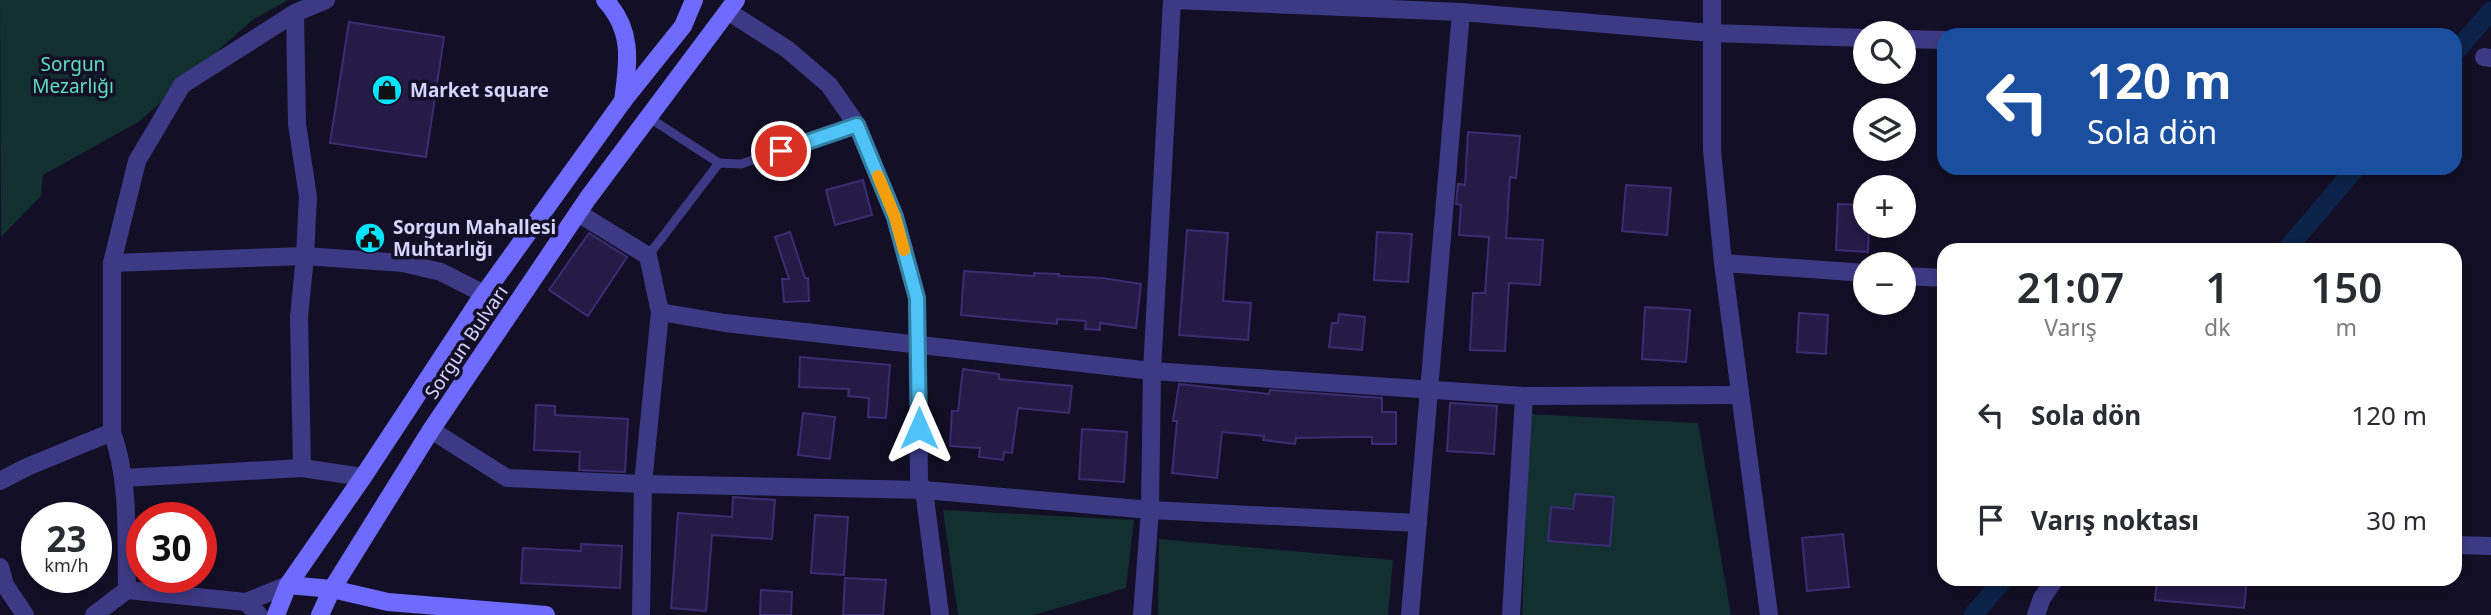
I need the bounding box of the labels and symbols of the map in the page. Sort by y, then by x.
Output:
park label: Sorgun Mezarlığı [32,51,114,99]
shop icon: Market square [370,73,404,107]
place label: Market square [410,77,549,103]
pin [751,121,811,181]
place label: Sorgun Mahallesi Muhtarlığı [393,214,556,262]
public building icon: Sorgun Mahallesi Muhtarlığı [353,221,387,255]
street label: Sorgun Bulvarı [418,280,514,404]
position arrow [882,391,956,465]
speed limit sign: 30 [126,502,217,593]

